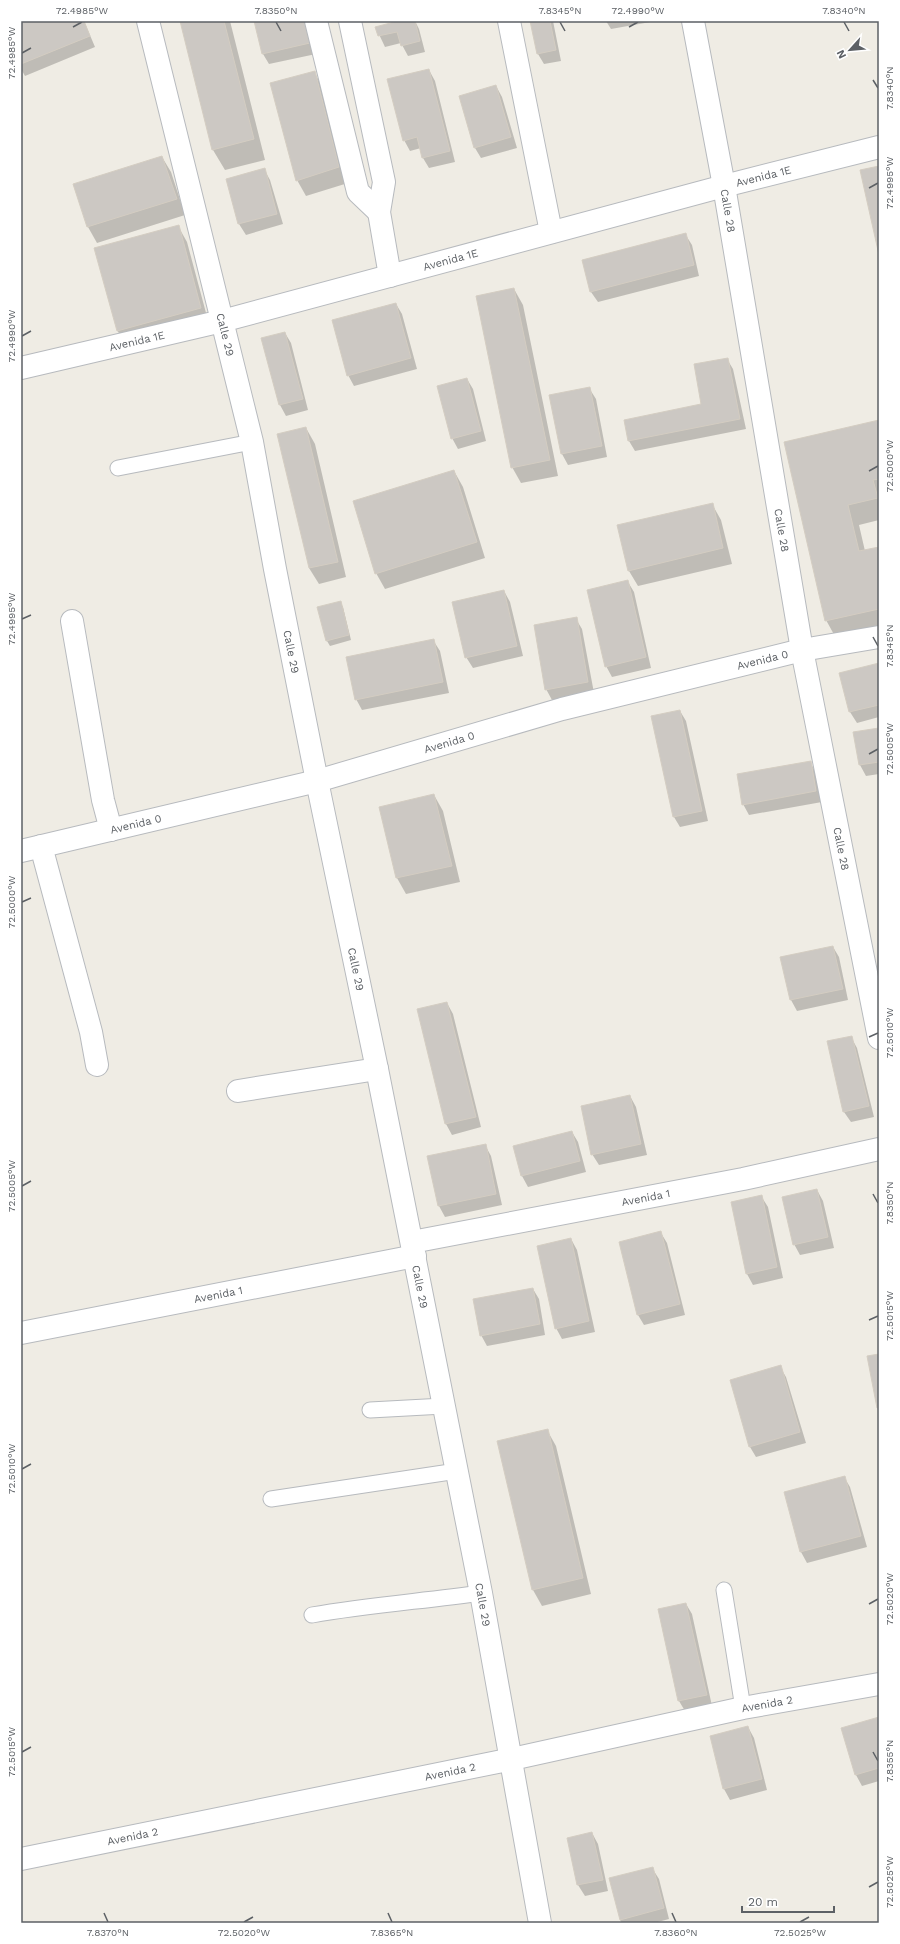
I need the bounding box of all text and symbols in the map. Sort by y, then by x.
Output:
text: 72.4985°W [56,5,109,16]
text: 7.8350°N [254,5,298,16]
text: 7.8345°N [539,5,581,16]
text: 72.4990°W [612,5,665,16]
text: 7.8340°N [822,5,866,16]
text: 72.4985°W [6,26,17,79]
north arrow [830,30,870,70]
text: N [834,48,849,61]
text: 7.8340°N [884,66,895,110]
text: 72.4995°W [884,156,895,209]
street label: Avenida 1E [735,163,793,190]
street label: Calle 28 [718,188,738,234]
street label: Avenida 1E [422,246,480,274]
text: 72.4990°W [6,309,17,362]
street label: Calle 29 [213,312,237,358]
street label: Avenida 1E [108,329,166,354]
text: 72.5000°W [884,439,895,492]
street label: Calle 28 [771,508,791,553]
text: 72.4995°W [6,592,17,645]
text: 7.8345°N [884,625,895,667]
street label: Calle 29 [280,629,302,675]
street label: Avenida 0 [736,648,790,673]
text: 72.5005°W [884,722,895,775]
street label: Avenida 0 [422,729,476,756]
street label: Avenida 0 [109,812,163,837]
street label: Calle 28 [830,826,852,872]
text: 72.5000°W [6,875,17,928]
street label: Calle 29 [345,946,367,992]
text: 72.5010°W [884,1007,895,1058]
text: 72.5005°W [6,1159,17,1212]
text: 7.8350°N [884,1181,895,1225]
street label: Avenida 1 [620,1187,671,1209]
street label: Calle 29 [409,1264,430,1310]
street label: Avenida 1 [193,1284,244,1306]
text: 72.5015°W [884,1291,895,1341]
text: 72.5010°W [6,1443,17,1494]
text: 72.5020°W [884,1572,895,1625]
street label: Calle 29 [472,1582,493,1628]
street label: Avenida 2 [740,1693,794,1715]
text: 72.5015°W [6,1727,17,1777]
text: 7.8355°N [884,1740,895,1782]
street label: Avenida 2 [424,1761,477,1784]
street label: Avenida 2 [106,1825,159,1848]
text: 72.5025°W [884,1856,895,1908]
scale bar [742,1888,834,1914]
text: 20 m [748,1895,778,1909]
text: 7.8370°N [87,1927,129,1938]
text: 72.5020°W [218,1927,271,1938]
text: 7.8365°N [371,1927,413,1938]
text: 7.8360°N [654,1927,698,1938]
text: 72.5025°W [774,1927,826,1938]

